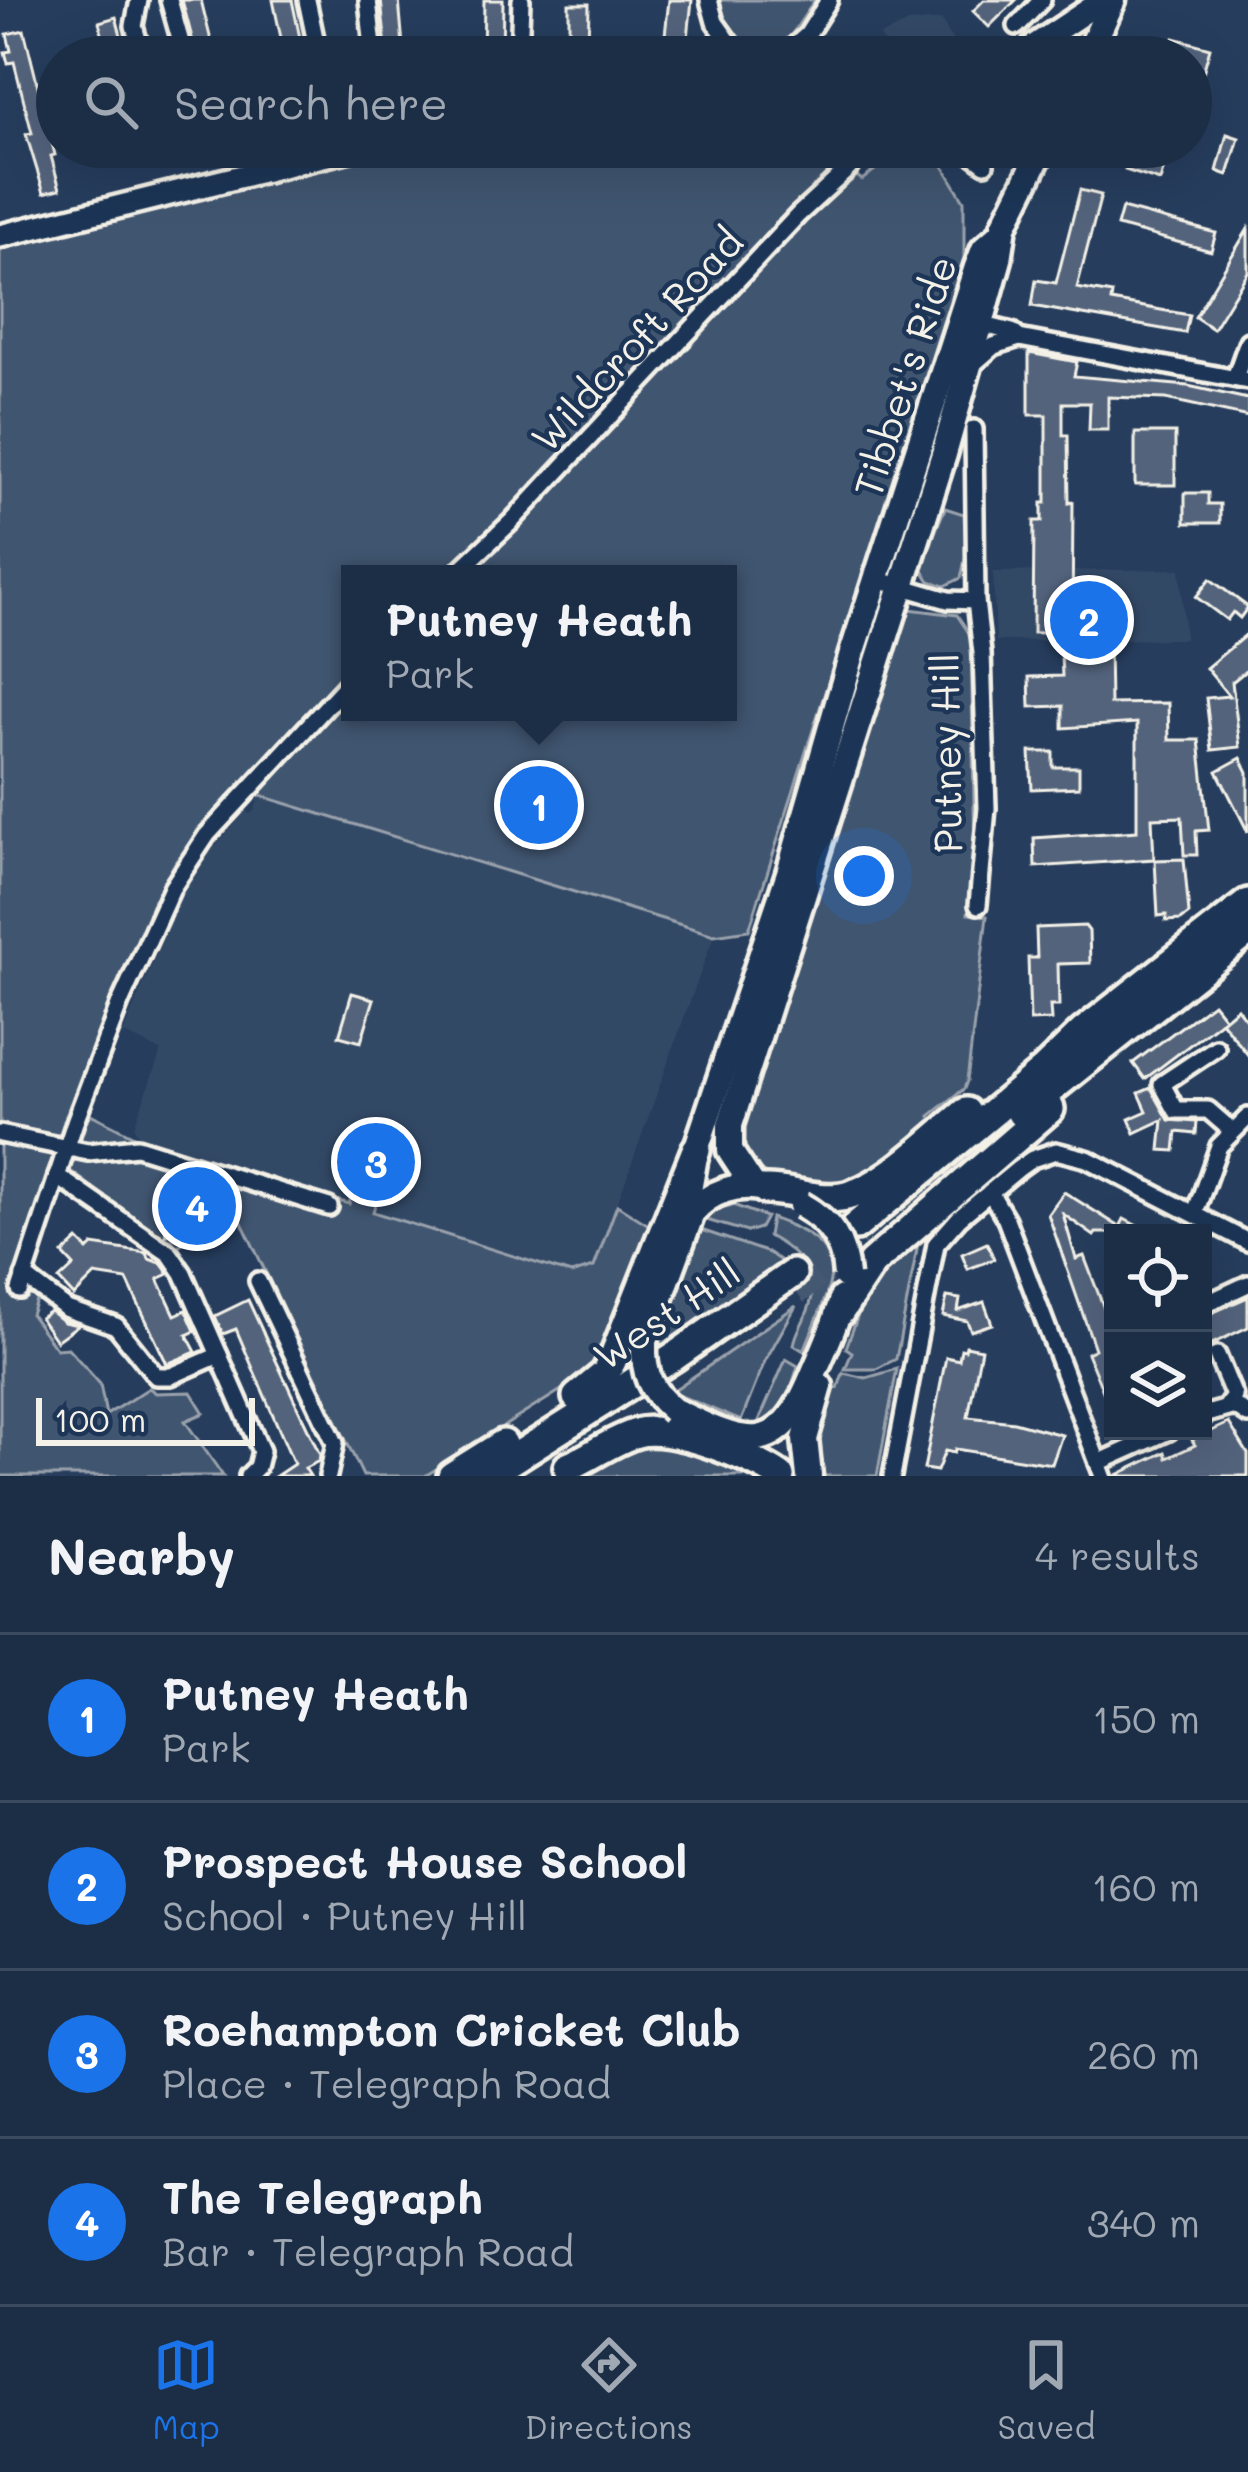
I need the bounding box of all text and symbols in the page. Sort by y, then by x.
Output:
search box [36,36,1212,168]
icon: search [78,69,144,135]
text: Search here [174,73,448,131]
street label: Wildcroft Road [519,216,753,462]
street label: Tibbet's Ride [841,249,967,503]
popup [341,565,737,721]
pin: 2 [1050,575,1128,665]
text: Putney Heath [386,589,692,647]
text: Park [386,647,474,698]
street label: Putney Hill [918,652,972,854]
pin: 1 [500,760,578,850]
your location [834,846,894,906]
pin: 3 [337,1117,415,1207]
pin: 4 [158,1161,236,1251]
map controls [1104,1224,1212,1440]
button: locate [1104,1224,1212,1332]
street label: West Hill [583,1245,749,1381]
button: layers [1104,1332,1212,1440]
scale bar [36,1392,255,1445]
text: 100 m [54,1397,146,1440]
text: Nearby [48,1521,235,1588]
text: 4 results [1035,1529,1200,1580]
text: Putney Heath [162,1663,469,1721]
text: 1 [78,1692,96,1743]
text: 150 m [1092,1692,1200,1743]
text: Park [162,1721,250,1772]
text: Prospect House School [162,1831,687,1889]
text: 2 [76,1860,98,1911]
text: 160 m [1091,1860,1200,1911]
text: School · Putney Hill [162,1889,527,1940]
text: Roehampton Cricket Club [162,1999,741,2057]
text: 3 [75,2028,99,2079]
text: 260 m [1087,2028,1200,2079]
text: Place · Telegraph Road [162,2057,611,2108]
text: The Telegraph [162,2167,483,2225]
text: 4 [75,2196,99,2247]
text: 340 m [1087,2196,1200,2247]
text: Bar · Telegraph Road [162,2225,574,2276]
tab: Map [153,2332,220,2447]
tab: Directions [525,2332,692,2447]
tab: Saved [998,2332,1095,2447]

